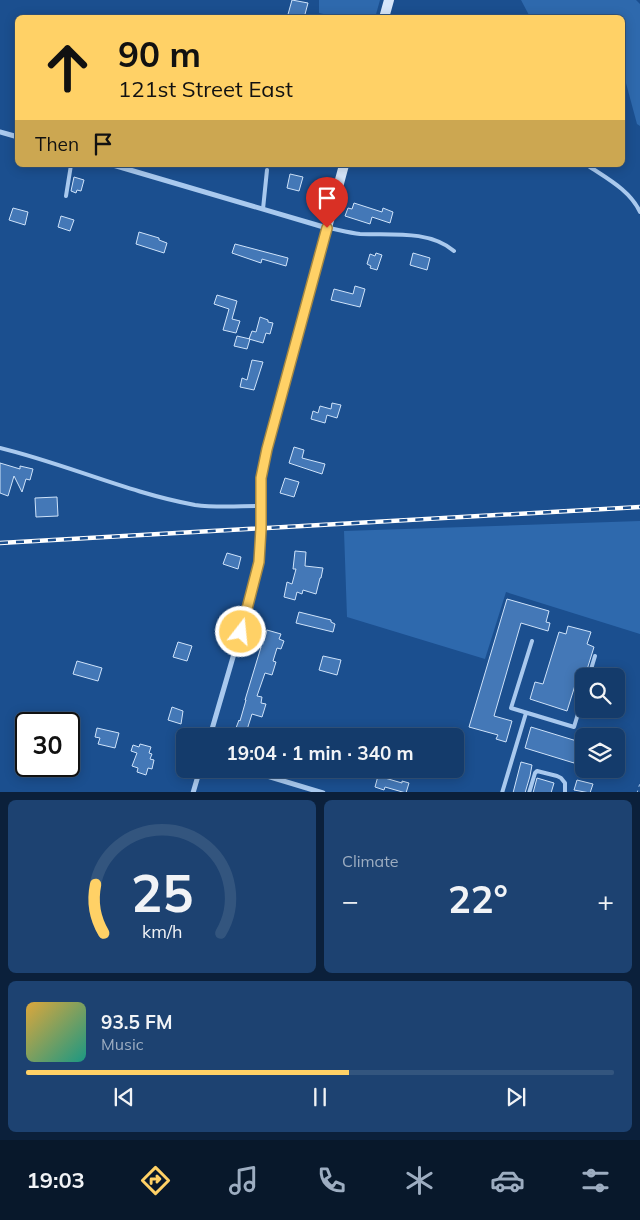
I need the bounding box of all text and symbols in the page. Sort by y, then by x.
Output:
text: 90 m [118,32,201,76]
icon: ahead [35,35,100,100]
text: 121st Street East [118,75,293,103]
icon: arrive [89,130,117,158]
text: Then [35,132,79,156]
pin [306,177,348,228]
icon: arrive [313,184,341,212]
position arrow [214,605,266,657]
map controls [575,668,625,778]
button: search [575,668,625,718]
speed limit sign: 30 [15,712,80,777]
button: layers [575,728,625,778]
text: 19:04 · 1 min · 340 m [226,741,414,765]
text: Climate [342,851,398,871]
text: 25 [131,860,193,925]
text: 22° [448,875,508,923]
text: − [342,883,359,918]
text: + [597,883,614,918]
text: km/h [142,920,182,942]
text: 93.5 FM [101,1010,173,1034]
text: Music [101,1034,144,1054]
icon: previous [110,1083,138,1111]
icon: pause [306,1083,334,1111]
icon: next [502,1083,530,1111]
icon: directions [138,1163,173,1198]
icon: music [226,1163,261,1198]
icon: phone [314,1163,349,1198]
icon: climate [402,1163,437,1198]
icon: car [490,1163,525,1198]
icon: filters [578,1163,613,1198]
text: 19:03 [27,1166,85,1194]

